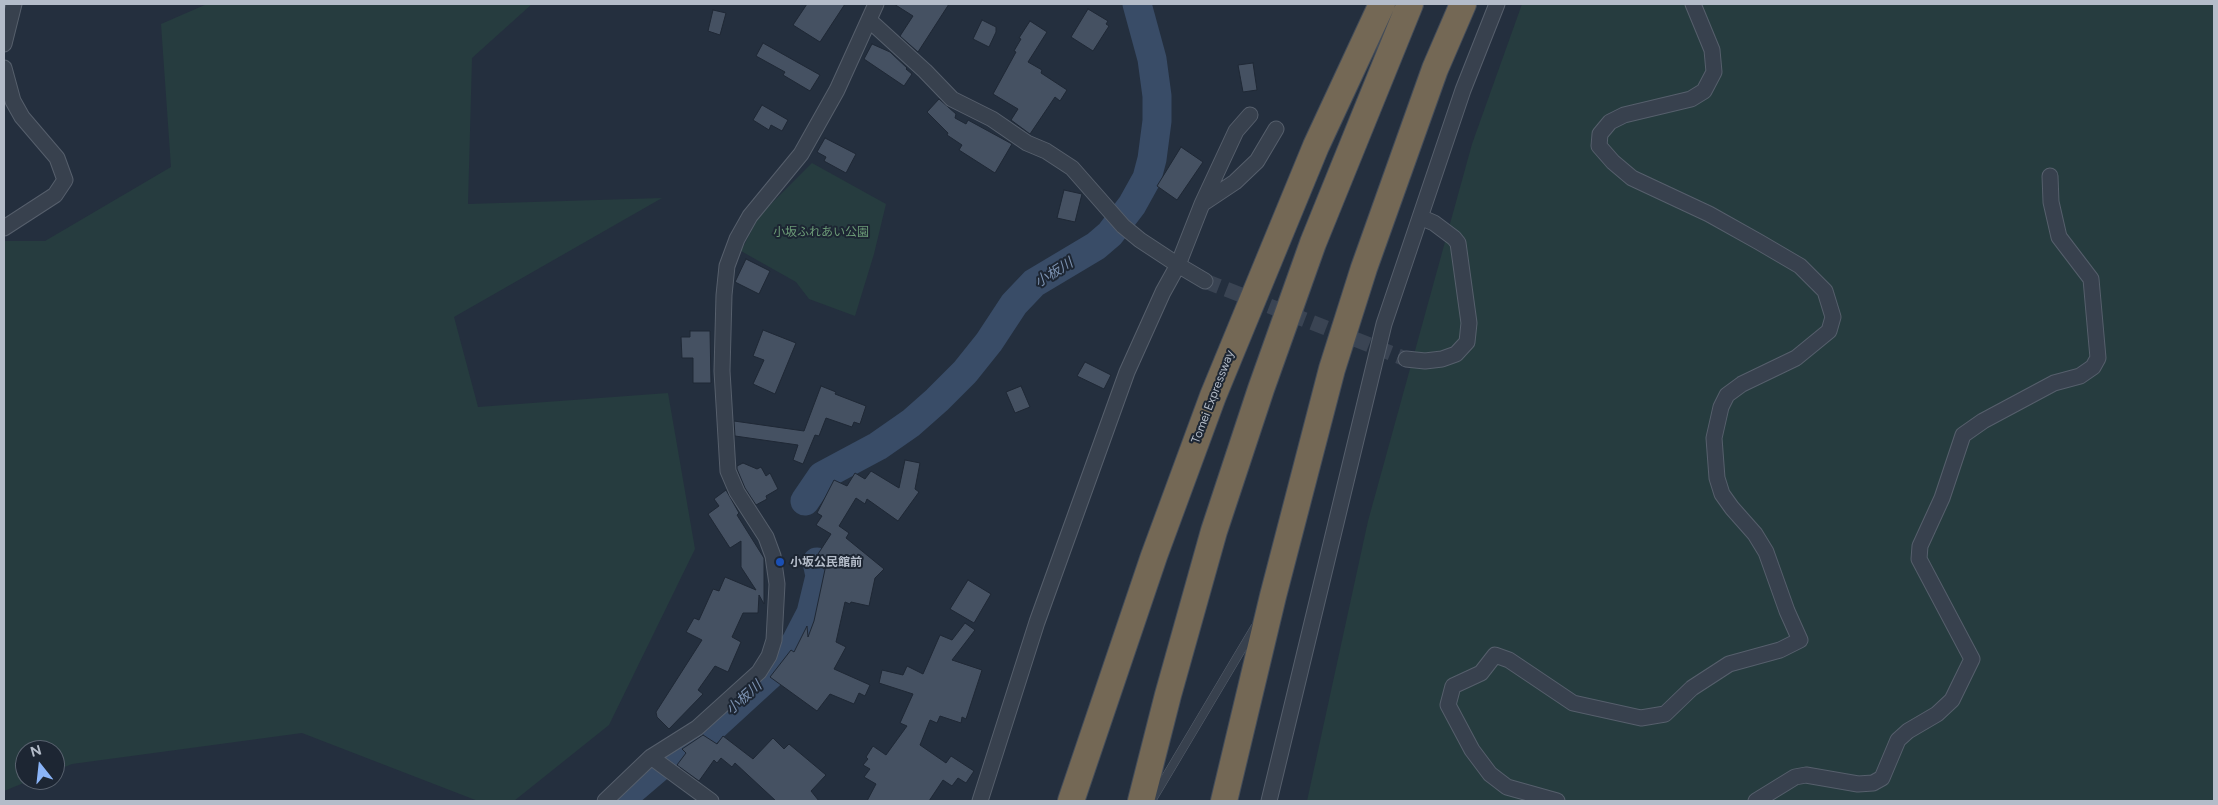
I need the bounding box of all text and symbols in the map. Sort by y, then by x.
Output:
park label: 小坂ふれあい公園 [773,225,869,239]
water label: 小板川 [1032,255,1076,291]
street label: Tomei Expressway [1189,348,1237,446]
place label: 小坂公民館前 [790,555,862,569]
marker: 小坂公民館前 [774,556,786,568]
water label: 小板川 [723,678,765,718]
north arrow [15,740,65,790]
text: N [28,741,44,761]

